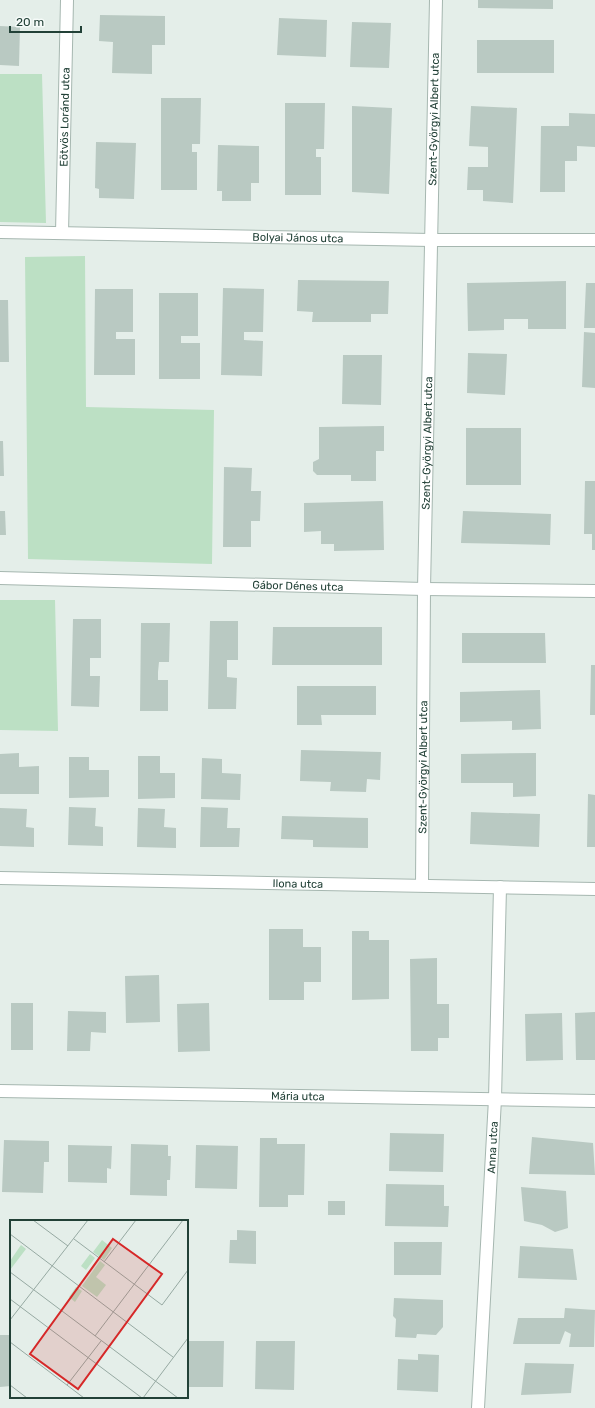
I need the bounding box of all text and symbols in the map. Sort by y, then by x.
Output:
scale bar [10,8,81,34]
text: 20 m [16,15,44,29]
street label: Szent-Györgyi Albert utca [426,52,442,186]
street label: Eötvös Loránd utca [57,67,73,167]
street label: Bolyai János utca [252,231,344,245]
street label: Szent-Györgyi Albert utca [420,376,435,510]
street label: Gábor Dénes utca [252,579,344,594]
street label: Szent-Györgyi Albert utca [416,700,430,834]
street label: Ilona utca [273,877,323,891]
street label: Mária utca [271,1090,325,1103]
street label: Anna utca [485,1121,501,1174]
inset map [10,1220,188,1398]

